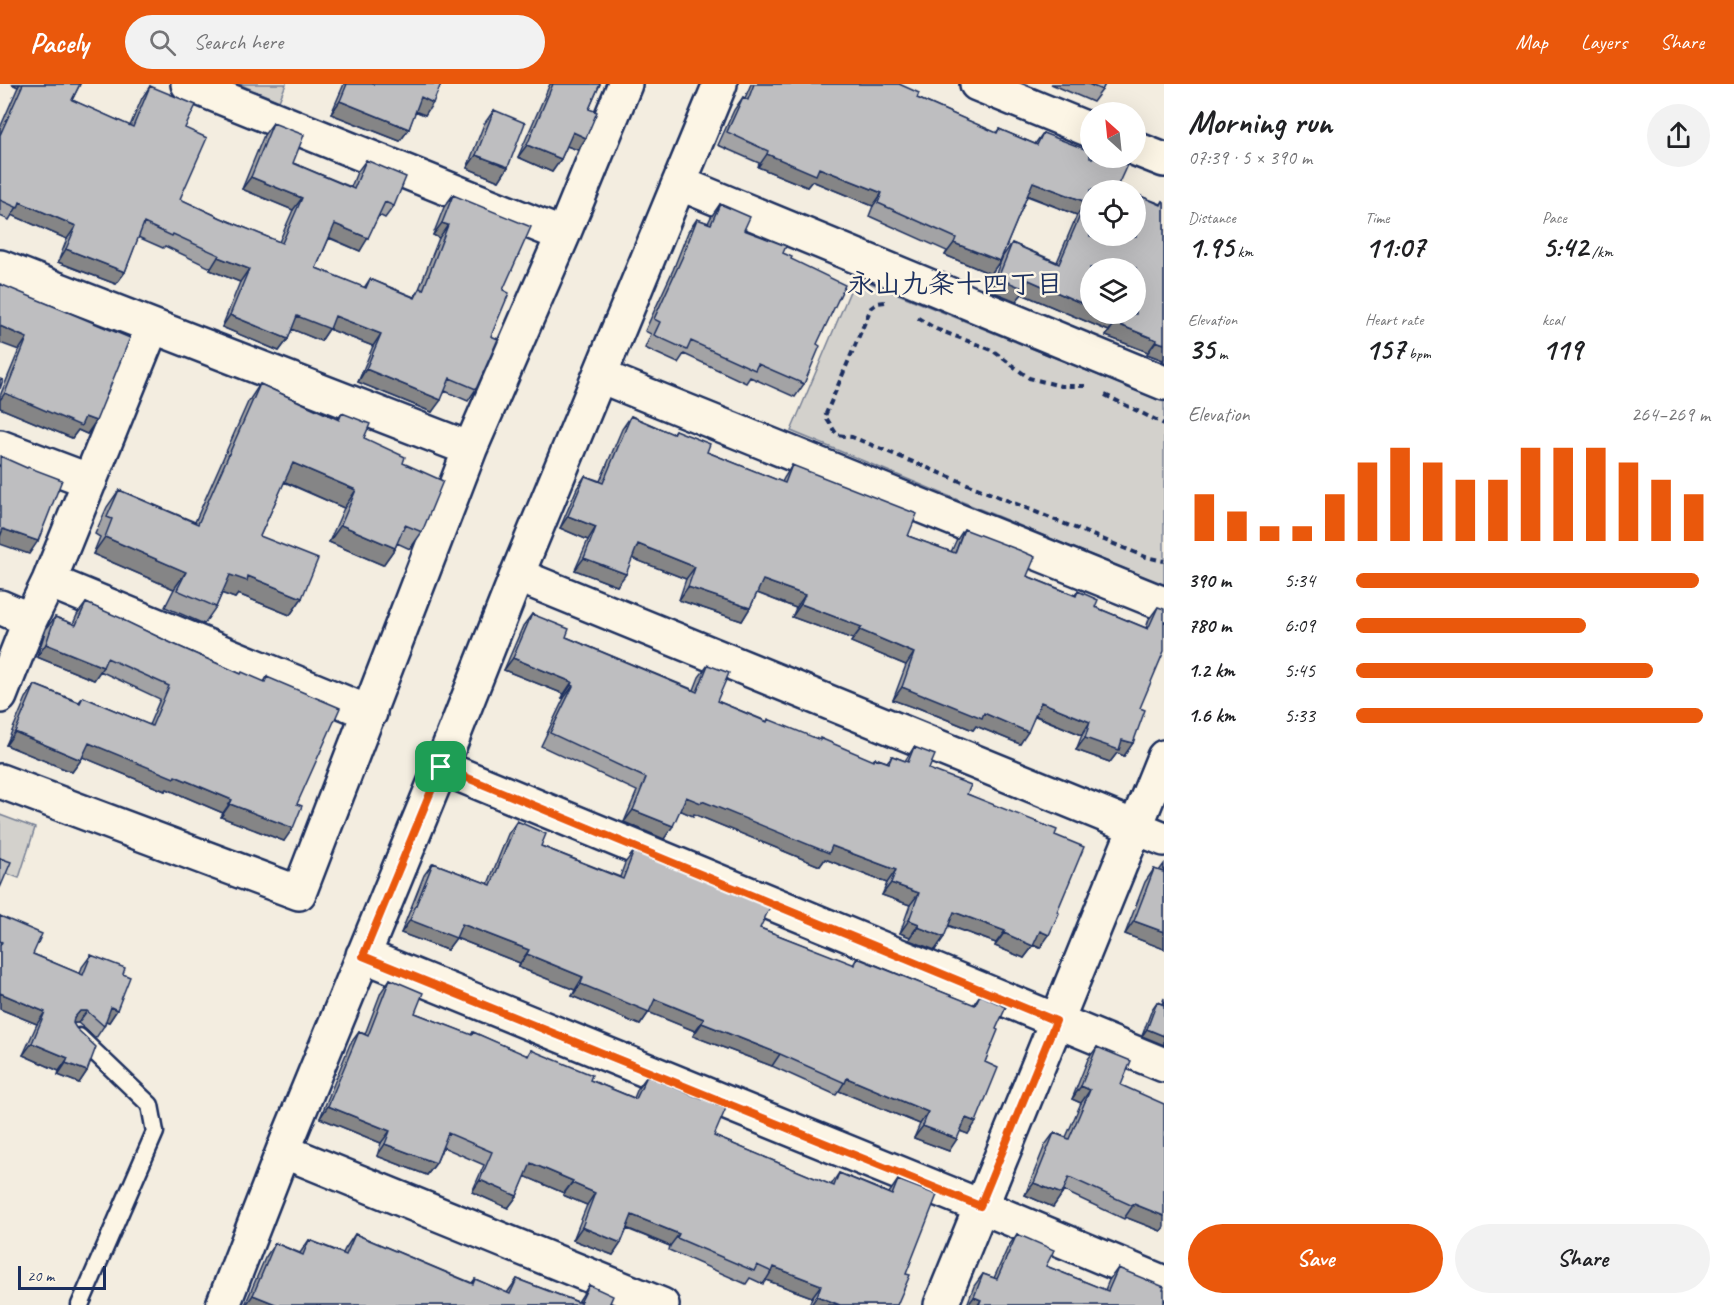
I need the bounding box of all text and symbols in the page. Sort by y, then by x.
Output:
search box [125,15,545,69]
text: Pacely [30,25,89,60]
icon: search [146,26,179,59]
text: Search here [194,28,283,56]
text: Map [1515,29,1548,55]
text: Layers [1581,29,1627,55]
text: Share [1660,29,1704,55]
text: Morning run [1188,101,1332,143]
north arrow [1080,102,1146,168]
map controls [1080,102,1146,324]
button: share [1647,104,1710,167]
text: 07:39 · 5 × 390 m [1188,145,1312,170]
button: locate [1080,180,1146,246]
text: Distance [1188,208,1236,228]
text: Time [1365,208,1389,228]
text: Pace [1542,208,1567,228]
text: 1.95 [1188,228,1234,266]
text: 11:07 [1365,228,1425,266]
text: 5:42 [1542,228,1588,266]
text: km [1234,242,1253,262]
text: /km [1588,242,1613,262]
button: layers [1080,258,1146,324]
district label: 永山九条十四丁目 [847,267,1063,301]
text: Elevation [1188,310,1237,330]
text: Heart rate [1365,310,1423,330]
text: kcal [1542,310,1563,330]
text: 35 [1188,330,1215,368]
text: 157 [1365,330,1405,368]
text: 119 [1542,330,1582,368]
text: m [1215,344,1227,364]
text: bpm [1405,344,1431,364]
text: Elevation [1188,402,1250,427]
text: 264–269 m [1631,402,1710,427]
text: 390 m [1188,568,1231,593]
text: 5:34 [1284,568,1315,593]
text: 780 m [1188,613,1231,638]
text: 6:09 [1284,613,1315,638]
text: 1.2 km [1188,658,1235,683]
text: 5:45 [1284,658,1315,683]
text: 1.6 km [1188,703,1235,728]
text: 5:33 [1284,703,1315,728]
pin [415,741,466,792]
icon: arrive [424,750,457,783]
button: Save [1188,1224,1443,1293]
button: Share [1455,1224,1710,1293]
scale bar [18,1263,106,1290]
text: 20 m [27,1266,54,1286]

